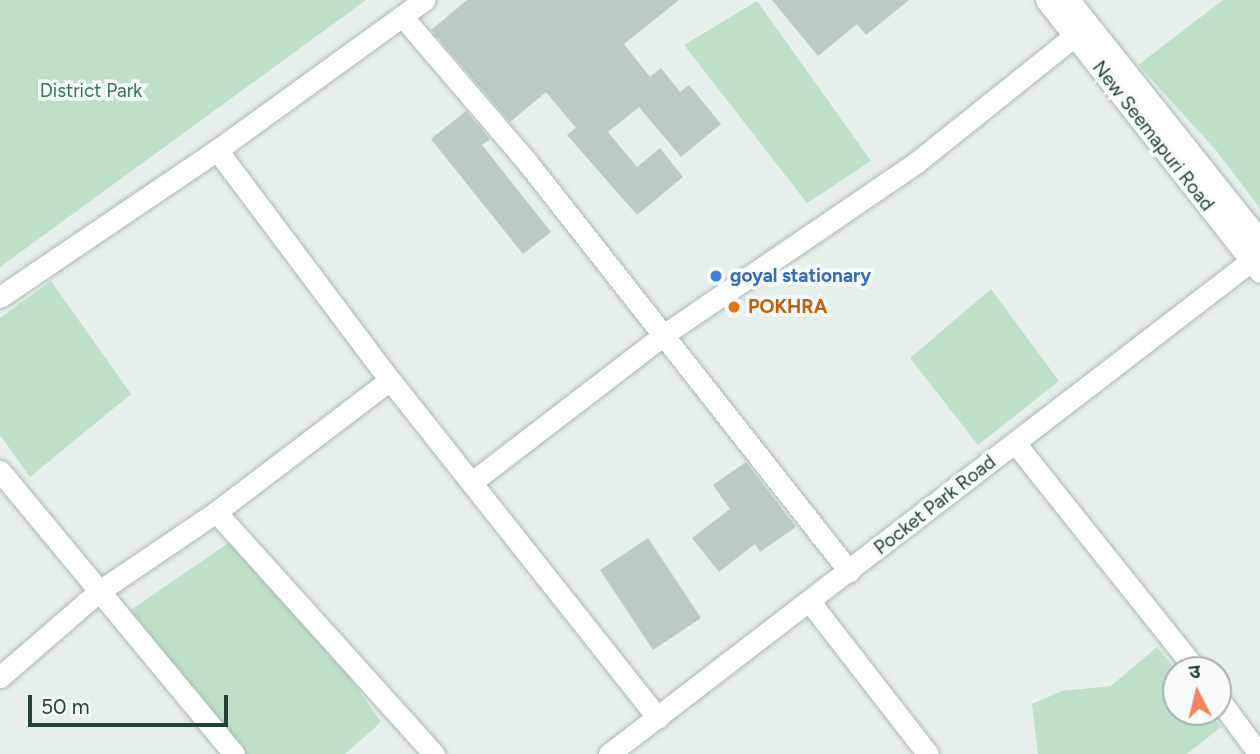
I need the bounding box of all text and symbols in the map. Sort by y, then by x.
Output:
street label: New Seemapuri Road [1087,57,1219,215]
park label: District Park [40,80,142,102]
place label: goyal stationary [730,265,871,287]
marker: goyal stationary [708,268,724,284]
place label: POKHRA [748,296,827,318]
marker: POKHRA [726,299,742,315]
street label: Pocket Park Road [870,450,1000,560]
north arrow [1162,656,1232,726]
text: उ [1188,660,1202,684]
scale bar [32,680,231,724]
text: 50 m [41,694,90,719]

